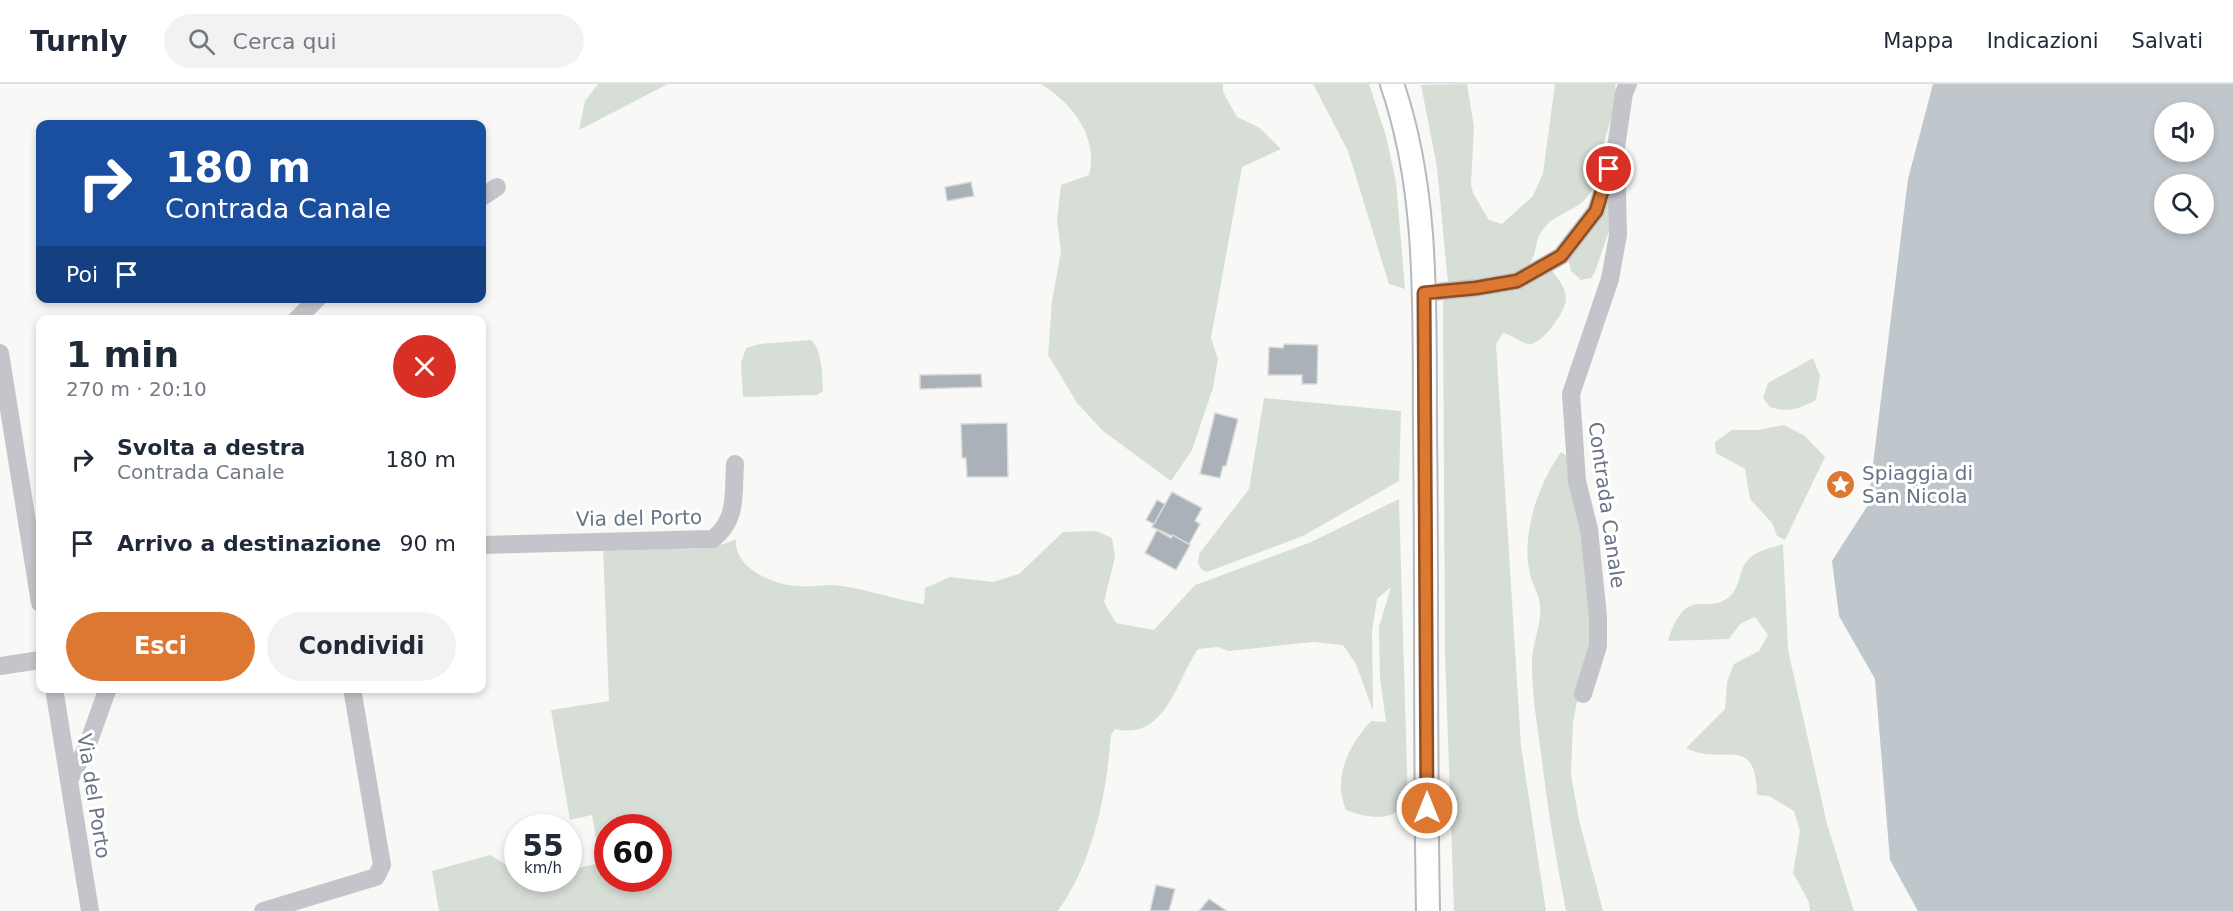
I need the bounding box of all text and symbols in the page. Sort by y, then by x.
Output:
search box [164,14,584,68]
text: Turnly [30,25,128,58]
icon: search [185,25,218,58]
text: Cerca qui [233,29,337,54]
text: Mappa [1883,29,1954,53]
text: Indicazioni [1987,29,2099,53]
text: Salvati [2132,29,2203,53]
map controls [2154,102,2214,234]
button: sound [2154,102,2214,162]
text: 180 m [165,143,311,192]
pin [1583,143,1634,194]
icon: right [66,144,144,222]
icon: arrive [1592,152,1625,185]
button: search [2154,174,2214,234]
text: Contrada Canale [165,193,391,224]
icon: arrive [110,258,143,291]
text: Poi [66,262,98,287]
text: 1 min [66,334,179,375]
button: close [393,335,456,398]
text: 270 m · 20:10 [66,377,207,401]
street label: Contrada Canale [1583,420,1631,590]
text: Svolta a destra [117,435,305,460]
icon: right [66,443,99,476]
text: 180 m [386,447,456,472]
text: Contrada Canale [117,460,285,484]
place label: Spiaggia di San Nicola [1862,461,1973,508]
place icon: Spiaggia di San Nicola [1825,469,1857,501]
street label: Via del Porto [576,505,702,531]
icon: arrive [66,527,99,560]
text: Arrivo a destinazione [117,531,381,556]
text: 90 m [400,531,456,556]
button: Esci [66,612,255,681]
button: Condividi [267,612,456,681]
street label: Via del Porto [72,732,116,860]
position arrow [1395,776,1459,840]
speed limit sign: 60 [594,814,672,892]
text: 55 [522,828,564,863]
text: km/h [524,859,562,877]

